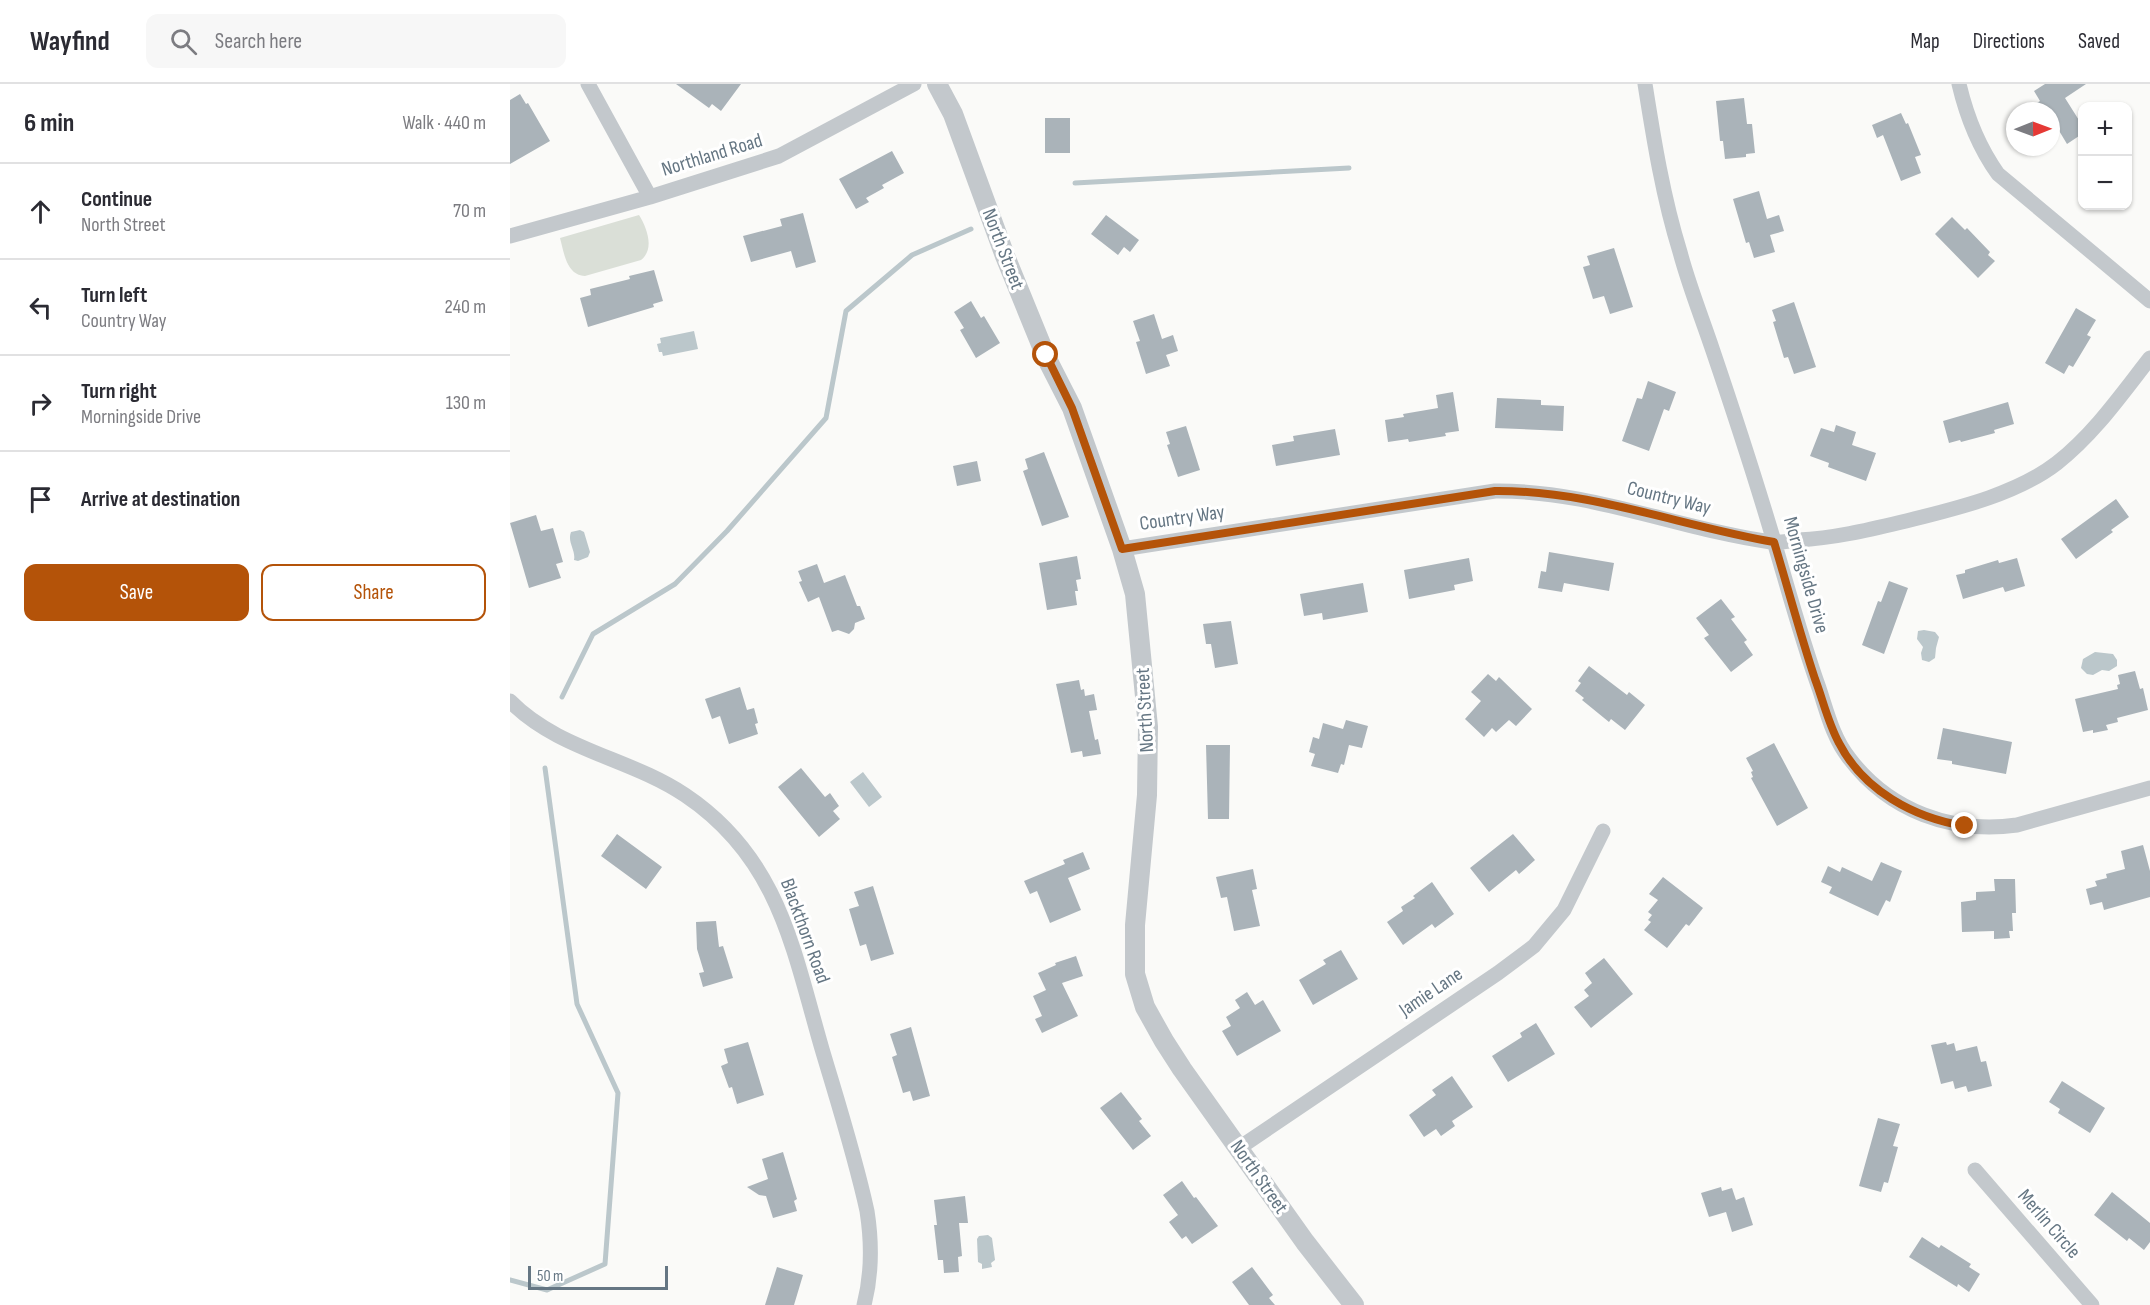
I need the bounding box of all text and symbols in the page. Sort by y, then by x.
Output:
search box [146,14,566,68]
text: Wayfind [30,25,110,58]
icon: search [167,25,200,58]
text: Search here [215,28,302,55]
text: Map [1910,29,1940,54]
text: Directions [1973,29,2045,54]
text: Saved [2078,29,2120,54]
north arrow [2006,102,2060,156]
map controls [2078,102,2132,210]
button: + [2078,102,2132,156]
text: 6 min [24,108,74,139]
text: Walk · 440 m [402,111,486,135]
street label: Northland Road [659,128,765,182]
button: − [2078,156,2132,210]
text: Continue [81,186,152,213]
icon: ahead [24,195,57,228]
text: 70 m [453,199,486,223]
street label: North Street [977,205,1029,293]
text: North Street [81,213,166,237]
text: Turn left [81,282,147,309]
icon: left [24,291,57,324]
text: 240 m [445,295,486,319]
text: Country Way [81,309,167,333]
route start [1032,341,1058,367]
text: Turn right [81,378,157,405]
icon: right [24,387,57,420]
text: 130 m [446,391,486,415]
text: Morningside Drive [81,405,201,429]
street label: Country Way [1625,476,1714,520]
icon: arrive [24,483,57,516]
text: Arrive at destination [81,486,240,513]
street label: Country Way [1138,500,1226,536]
street label: Morningside Drive [1778,514,1834,636]
button: Save [24,564,249,621]
button: Share [261,564,486,621]
street label: North Street [1131,667,1159,753]
route end [1951,812,1977,838]
street label: Blackthorn Road [775,875,835,987]
street label: Jamie Lane [1394,962,1467,1022]
street label: North Street [1225,1135,1293,1219]
street label: Merlin Circle [2012,1184,2086,1264]
scale bar [528,1263,668,1290]
text: 50 m [537,1267,563,1286]

